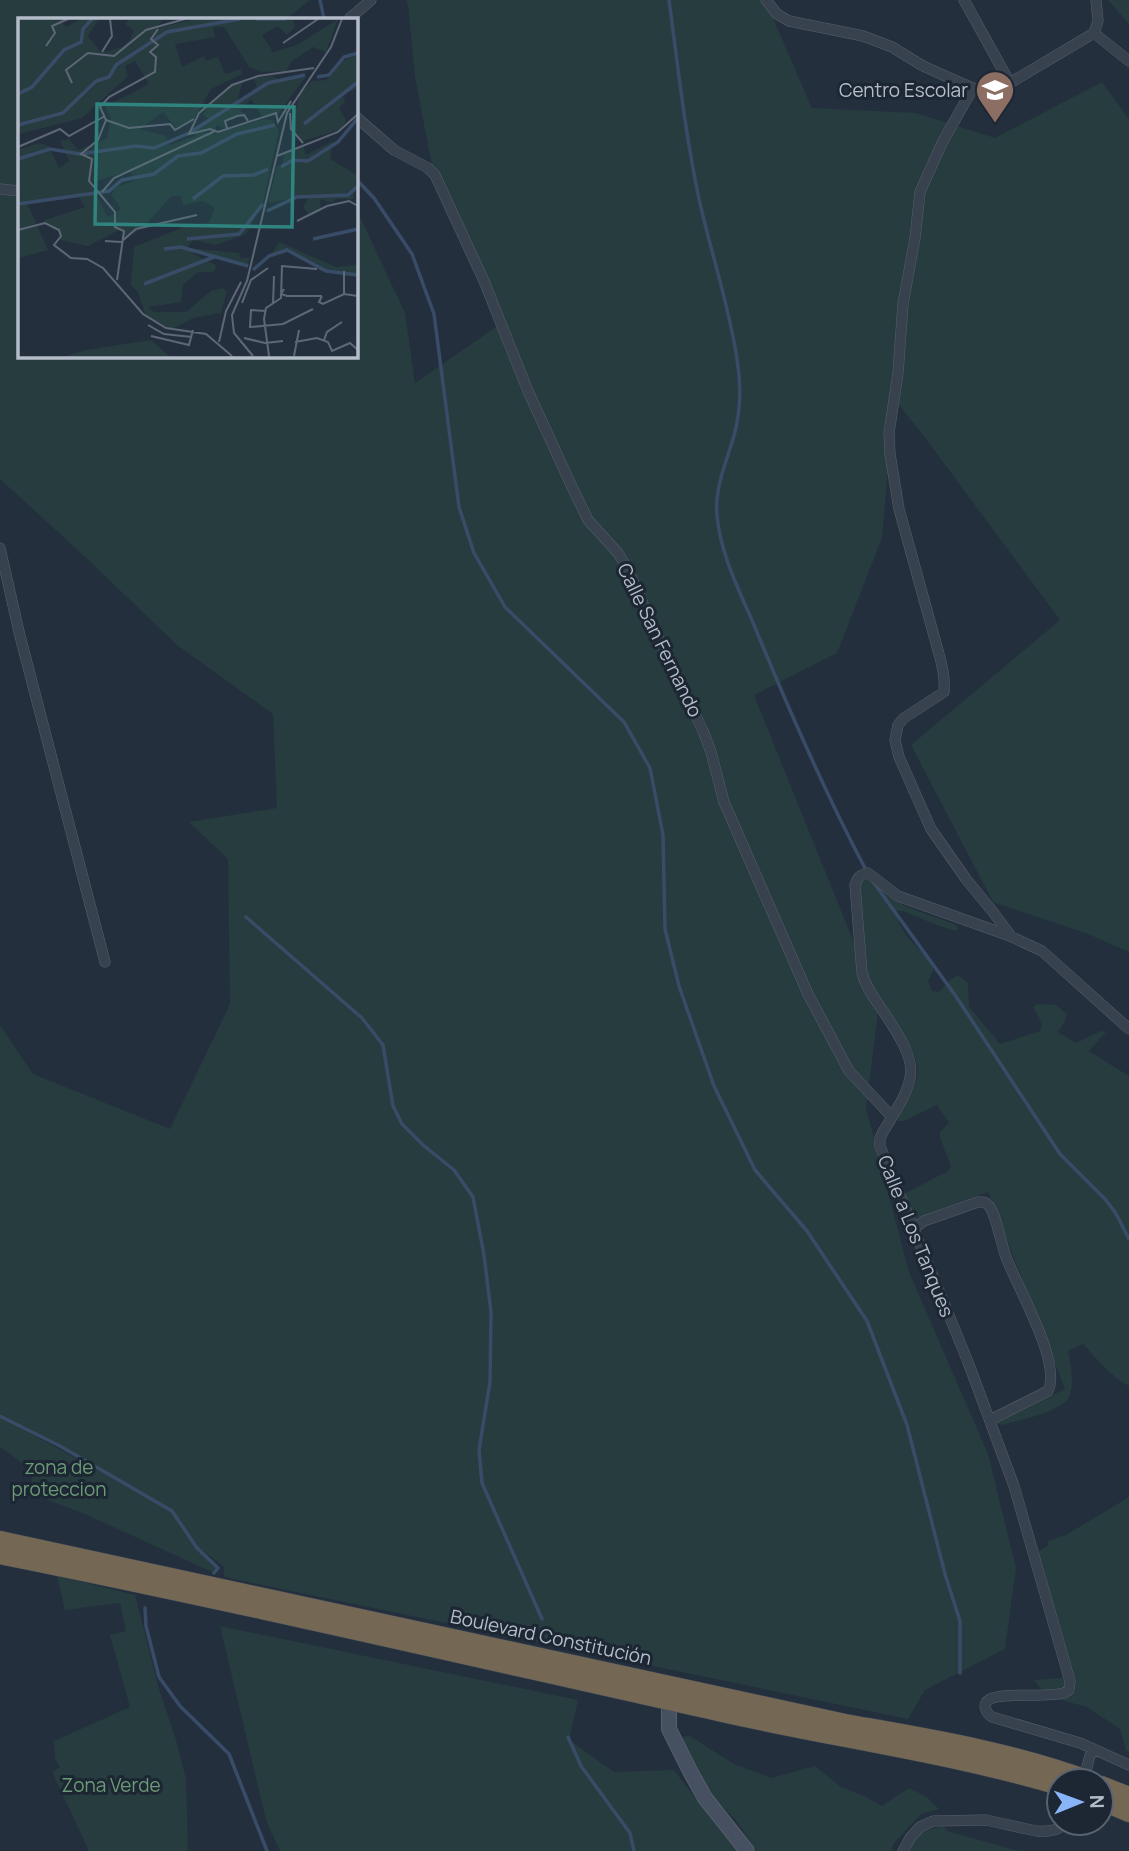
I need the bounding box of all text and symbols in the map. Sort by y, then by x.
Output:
inset map [18,18,357,357]
school or university icon: Centro Escolar [974,69,1016,124]
place label: Centro Escolar [839,77,968,103]
street label: Calle San Fernando [611,559,709,721]
street label: Calle a Los Tanques [872,1151,960,1321]
park label: zona de proteccion [12,1454,106,1502]
street label: Boulevard Constitución [448,1603,654,1671]
north arrow [1045,1767,1115,1837]
park label: Zona Verde [62,1772,161,1798]
text: N [1084,1795,1110,1809]

